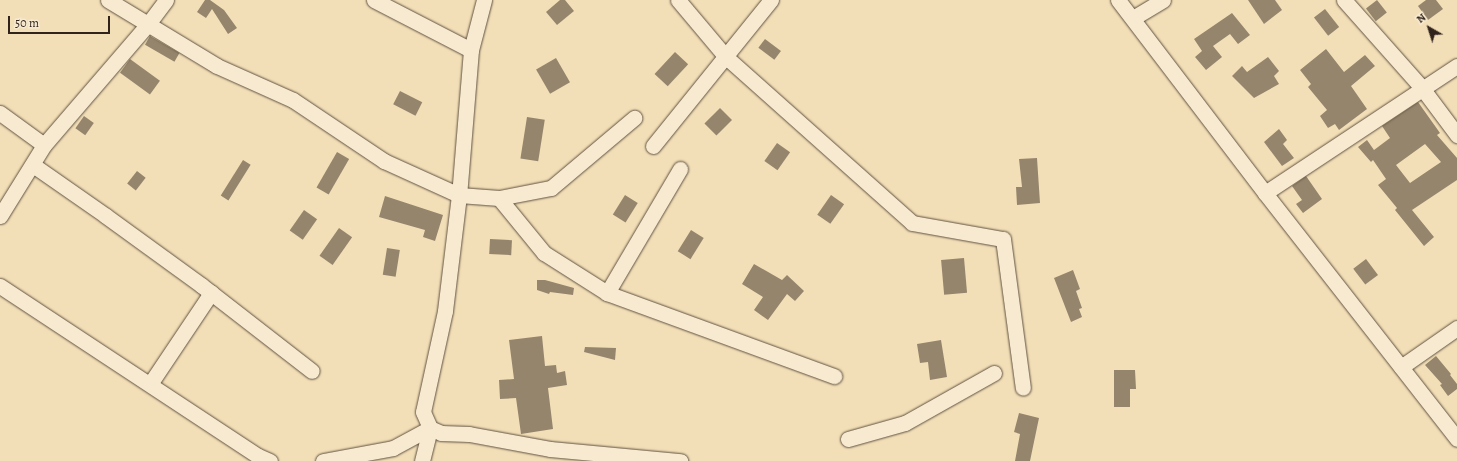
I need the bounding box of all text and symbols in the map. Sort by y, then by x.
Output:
scale bar [10,8,112,34]
north arrow [1409,8,1449,48]
text: N [1413,10,1429,27]
text: 50 m [15,15,39,31]

